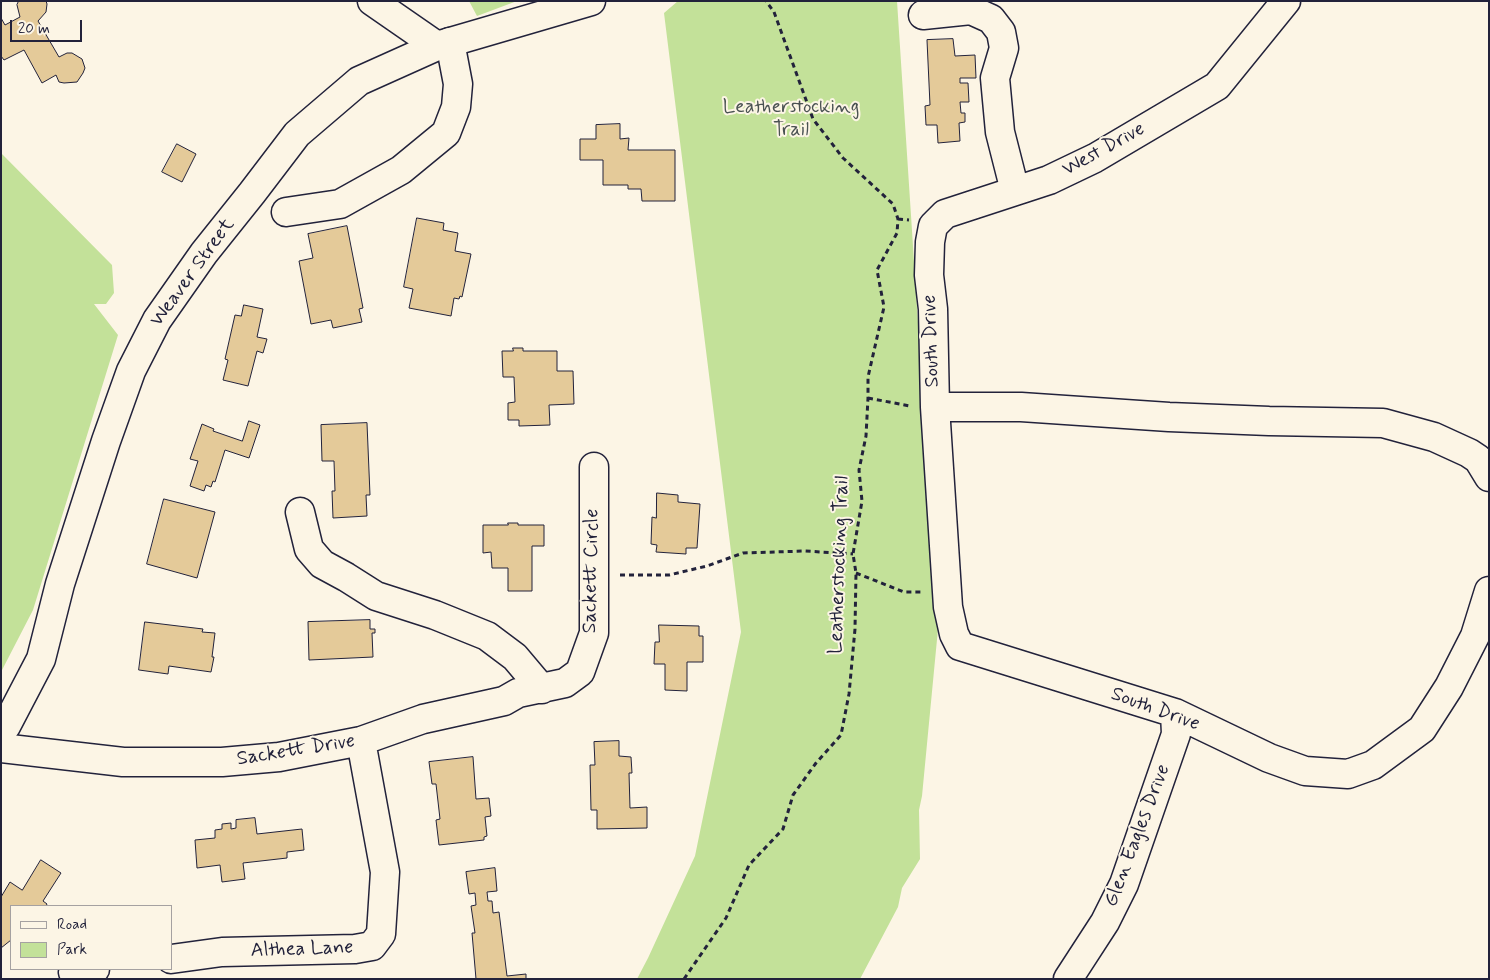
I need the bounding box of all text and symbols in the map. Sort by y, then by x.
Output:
scale bar [12,10,85,42]
text: 20 m [18,19,50,39]
park label: Leatherstocking Trail [723,96,859,143]
street label: West Drive [1059,118,1149,182]
street label: Weaver Street [146,214,240,332]
street label: South Drive [918,294,946,388]
street label: Leatherstocking Trail [825,475,855,655]
street label: Sackett Circle [579,508,605,634]
street label: South Drive [1107,683,1203,737]
street label: Sackett Drive [235,730,357,772]
street label: Glen Eagles Drive [1100,761,1176,911]
legend [10,905,172,970]
text: Road [57,915,87,935]
street label: Althea Lane [250,936,354,964]
text: Park [57,940,87,960]

